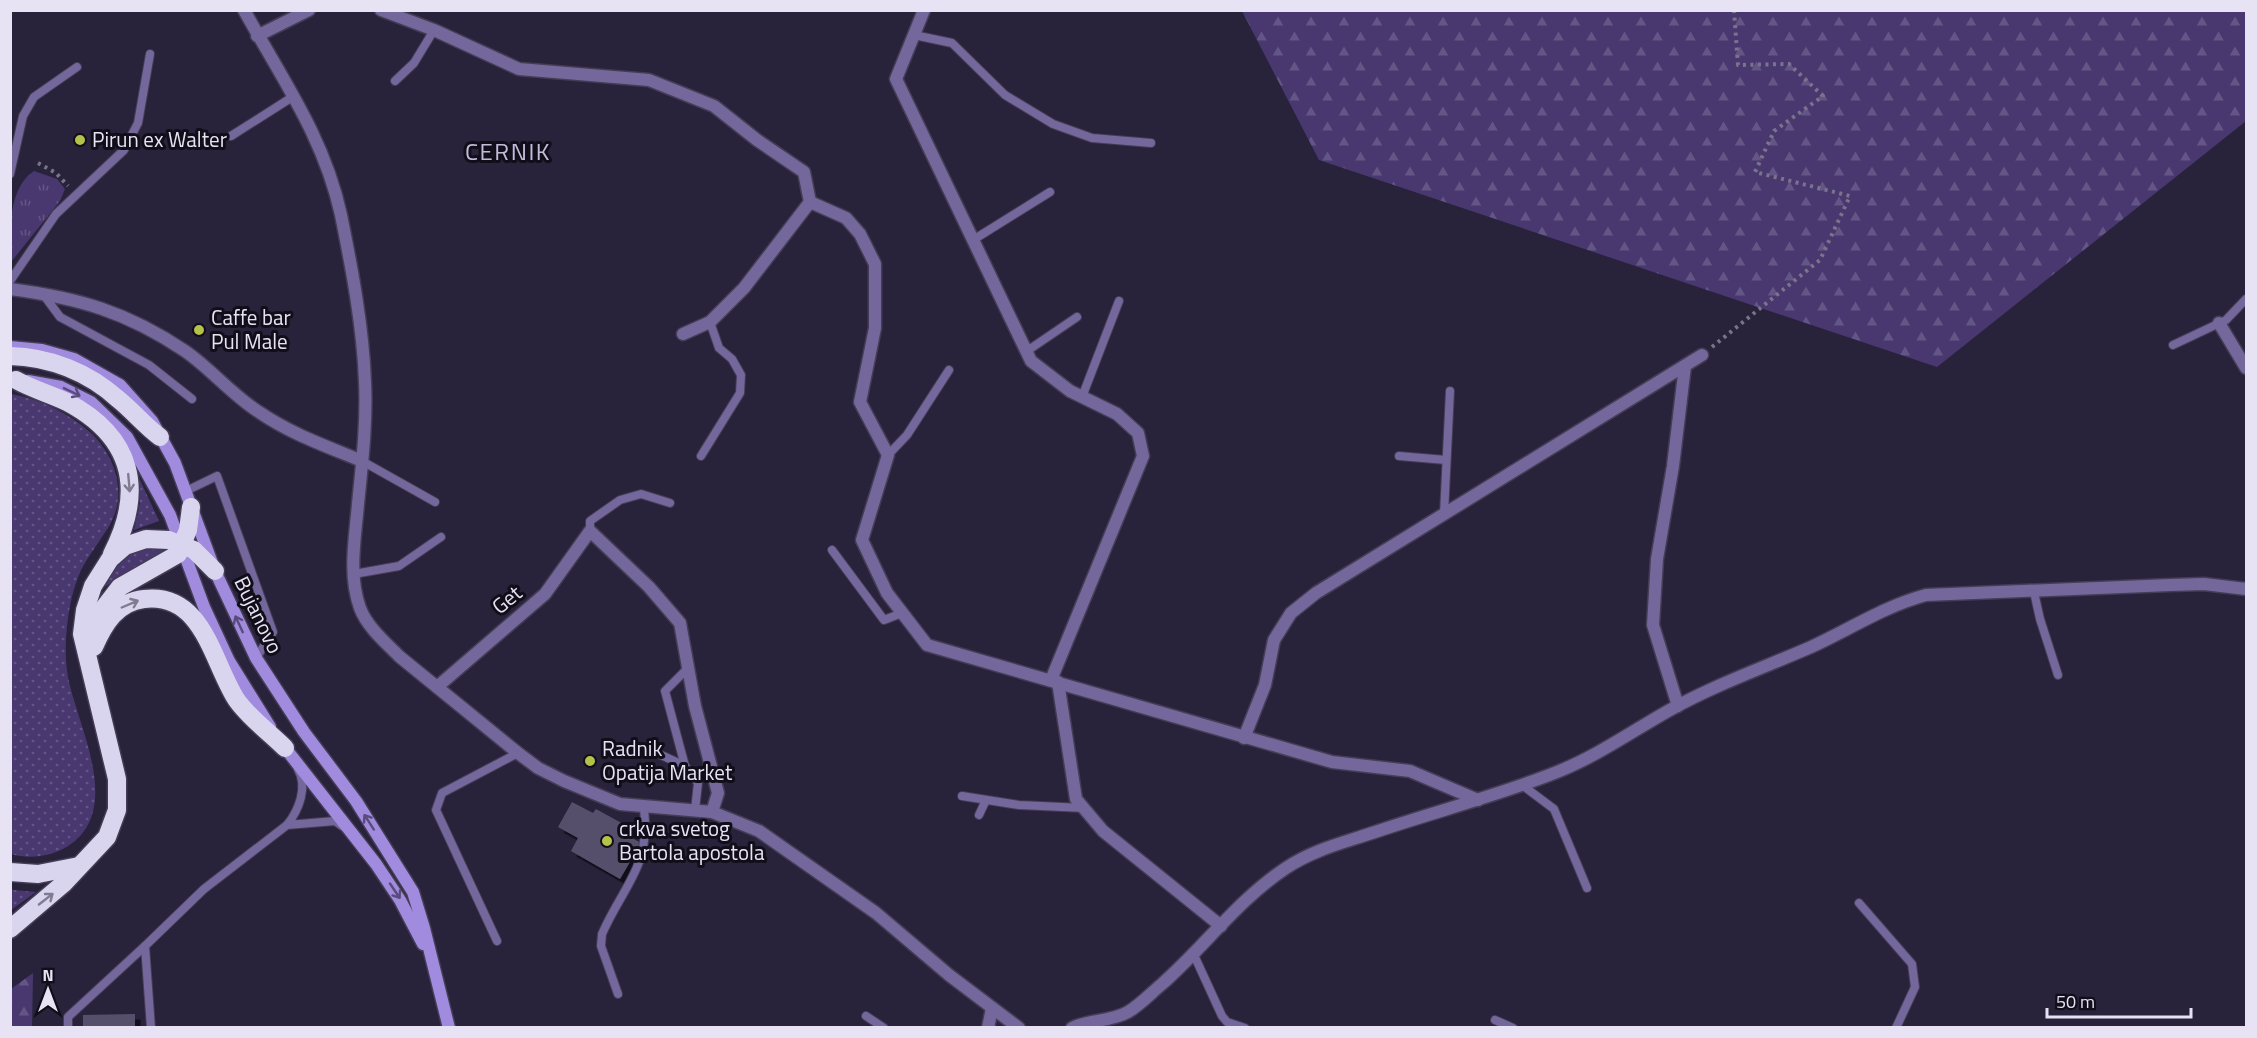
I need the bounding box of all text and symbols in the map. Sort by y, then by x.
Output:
place label: Pirun ex Walter [92,123,227,155]
marker: Pirun ex Walter [73,133,87,147]
district label: CERNIK [465,133,551,169]
place label: Caffe bar Pul Male [211,301,291,357]
marker: Caffe bar Pul Male [192,323,206,337]
one-way arrow [63,387,81,399]
one-way arrow [124,473,135,493]
street label: Bujanovo [226,571,291,659]
street label: Get [484,577,529,621]
one-way arrow [121,598,139,609]
one-way arrow [232,616,244,634]
place label: Radnik Opatija Market [602,732,733,788]
marker: Radnik Opatija Market [583,754,597,768]
place label: crkva svetog Bartola apostola [619,812,765,868]
one-way arrow [363,814,375,831]
marker: crkva svetog Bartola apostola [600,834,614,848]
one-way arrow [388,883,401,900]
one-way arrow [38,892,54,905]
north arrow [18,960,78,1020]
text: N [42,963,54,987]
scale bar [2047,981,2191,1019]
text: 50 m [2056,988,2095,1015]

